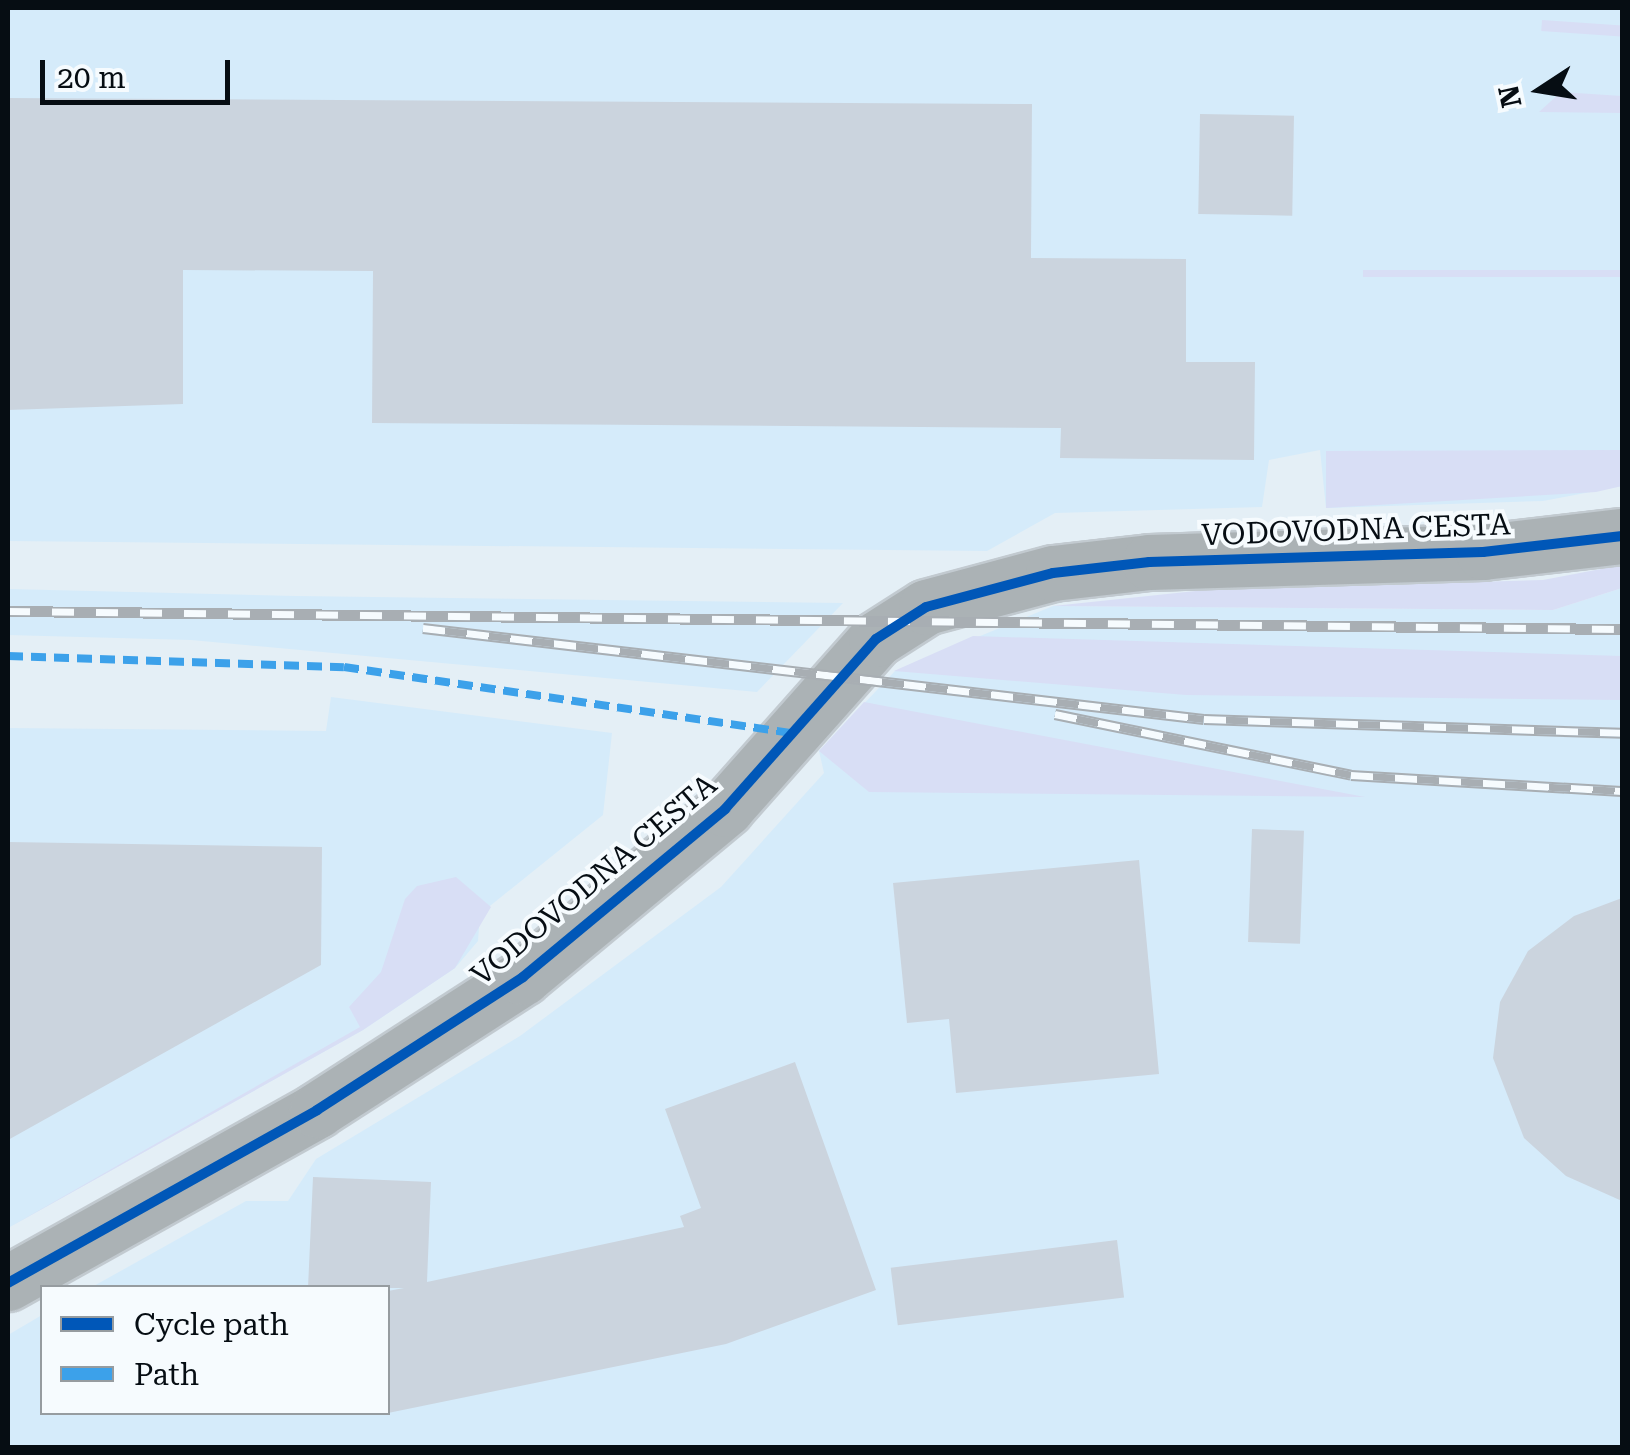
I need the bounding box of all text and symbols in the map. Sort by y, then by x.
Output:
scale bar [45,40,235,102]
north arrow [1490,40,1590,140]
text: 20 m [57,60,126,95]
text: N [1492,82,1529,110]
street label: VODOVODNA CESTA [1201,507,1511,553]
street label: VODOVODNA CESTA [464,767,724,993]
legend [40,1285,390,1415]
text: Cycle path [134,1307,289,1342]
text: Path [134,1357,199,1392]

